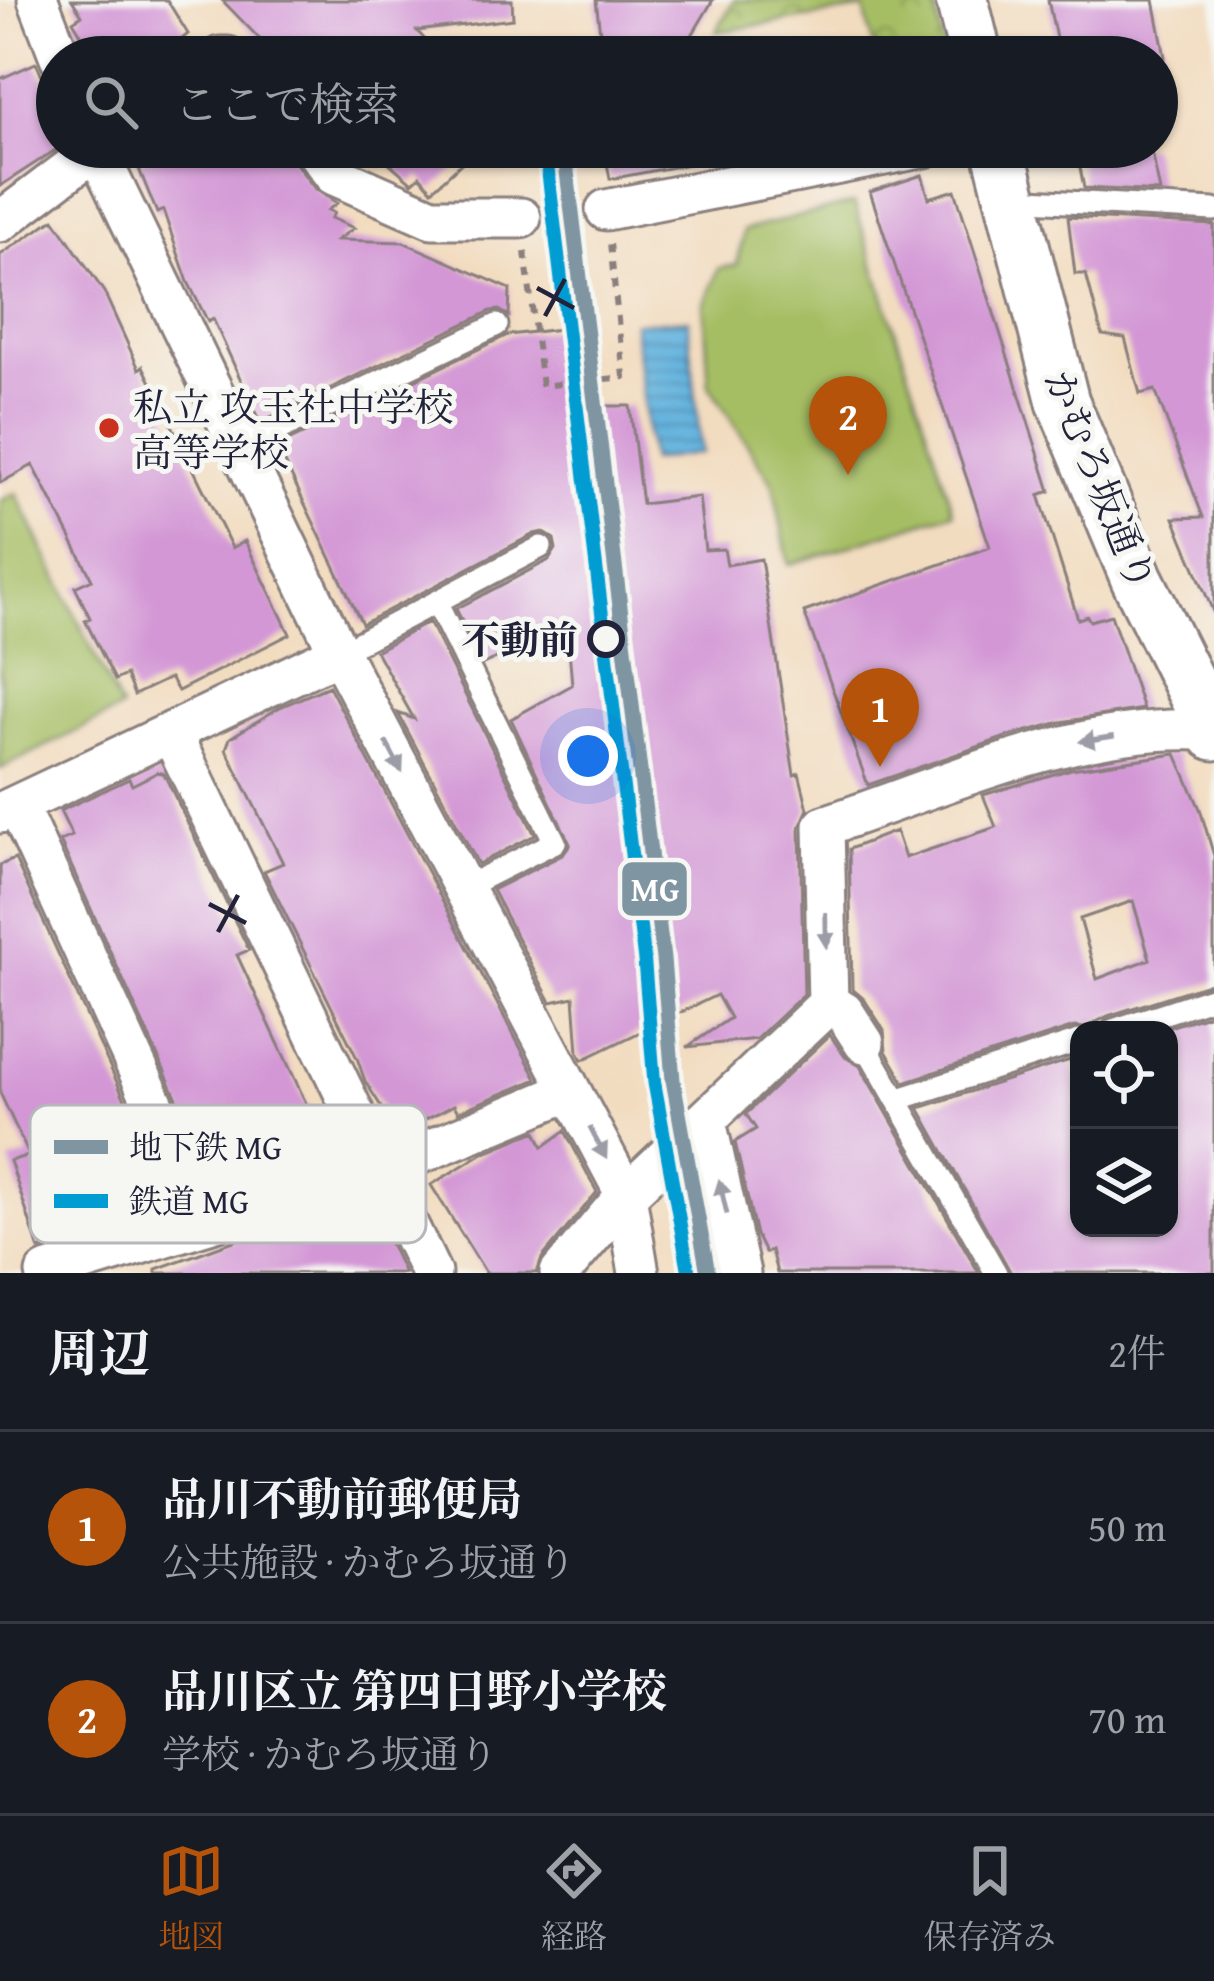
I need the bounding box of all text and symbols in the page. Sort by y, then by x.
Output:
search box [36,36,1178,168]
icon: search [78,69,144,135]
text: ここで検索 [174,71,399,136]
street label: かむろ坂通り [1031,361,1171,599]
pin: 2 [809,376,887,475]
place label: 私立 攻玉社中学校 高等学校 [133,378,454,480]
marker: 私立 攻玉社中学校 高等学校 [96,415,122,441]
place label: 不動前 [461,611,578,668]
marker: 不動前 [589,622,623,656]
pin: 1 [841,668,919,767]
your location [558,726,618,786]
one-way arrow [1077,730,1115,749]
one-way arrow [383,739,404,774]
line badge: MG [620,860,689,918]
text: MG [631,865,679,913]
one-way arrow [817,912,836,950]
map controls [1070,1021,1178,1237]
button: locate [1070,1021,1178,1129]
legend [30,1105,426,1243]
text: 地下鉄 MG [129,1123,282,1171]
one-way arrow [587,1125,608,1160]
button: layers [1070,1129,1178,1237]
text: 鉄道 MG [129,1177,249,1225]
one-way arrow [713,1178,732,1215]
text: 周辺 [48,1315,150,1390]
text: 2件 [1108,1324,1166,1381]
text: 品川不動前郵便局 [162,1466,522,1531]
text: 1 [77,1498,97,1555]
text: 50 m [1088,1498,1166,1555]
text: 公共施設 · かむろ坂通り [162,1533,576,1590]
text: 品川区立 第四日野小学校 [162,1658,667,1723]
text: 2 [77,1690,97,1747]
text: 70 m [1088,1690,1166,1747]
text: 学校 · かむろ坂通り [162,1725,498,1782]
tab: 地図 [158,1838,224,1960]
tab: 経路 [541,1838,607,1960]
tab: 保存済み [924,1838,1056,1960]

